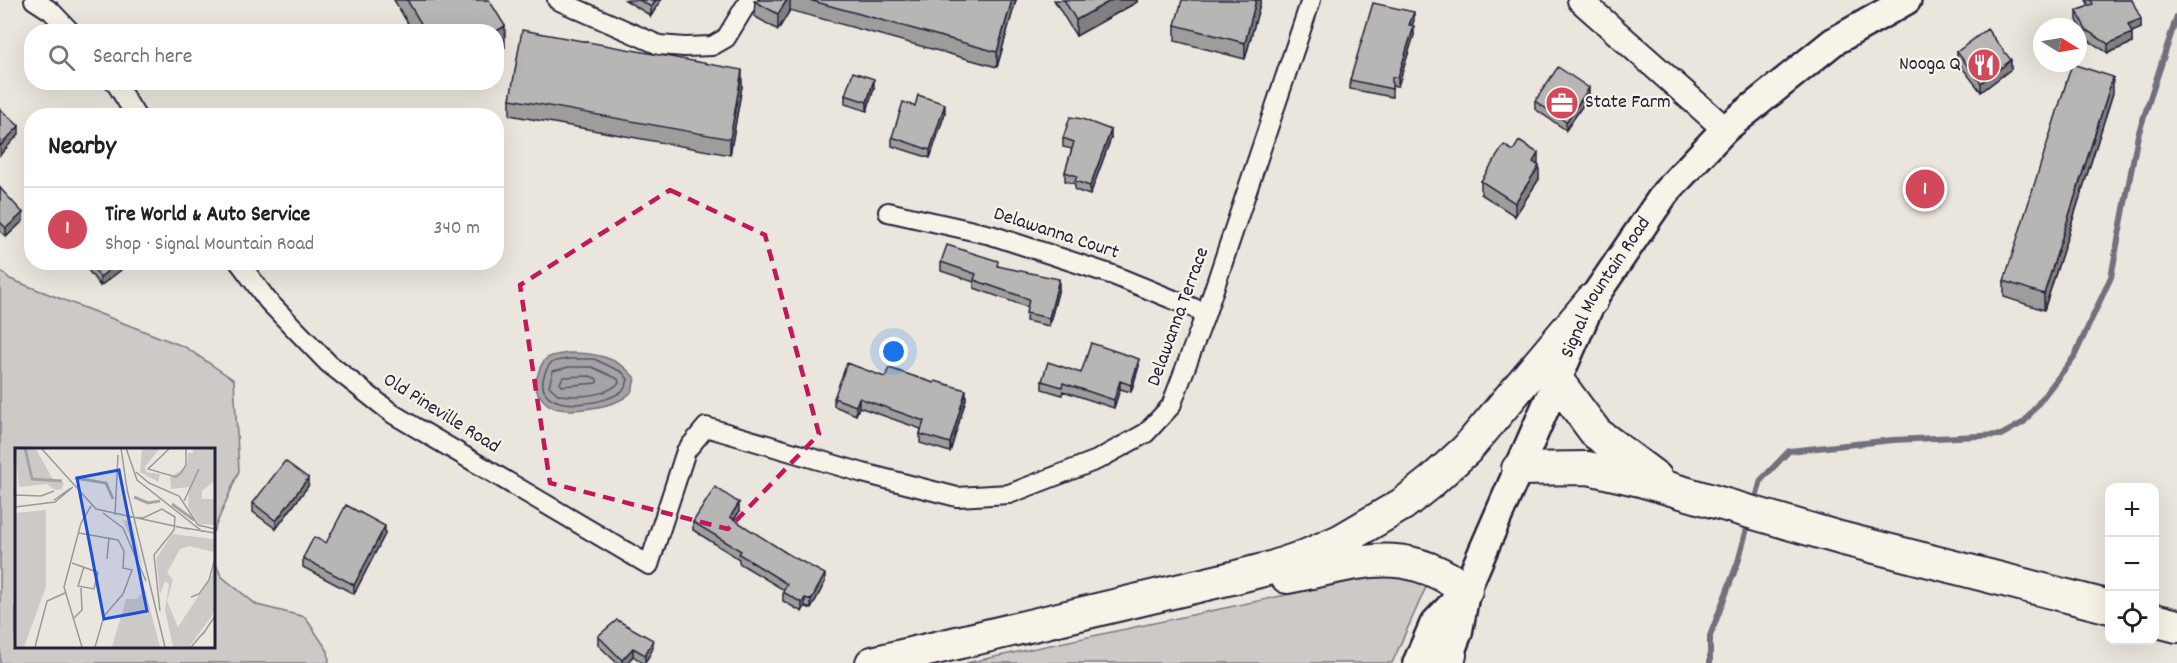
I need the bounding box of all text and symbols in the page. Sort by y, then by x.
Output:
north arrow [2033,18,2087,72]
search box [24,24,504,90]
icon: search [45,41,78,74]
text: Search here [93,42,192,73]
restaurant icon: Nooga Q [1966,47,2002,83]
place label: Nooga Q [1899,51,1961,79]
office icon: State Farm [1544,85,1580,121]
place label: State Farm [1585,89,1671,117]
text: Nearby [48,129,116,166]
pin: 1 [1906,166,1944,212]
text: Tire World & Auto Service [105,200,310,231]
street label: Delawanna Court [990,201,1122,267]
street label: Signal Mountain Road [1554,212,1658,363]
text: 1 [65,215,70,243]
text: 340 m [434,215,480,243]
text: Shop · Signal Mountain Road [105,231,314,259]
street label: Delawanna Terrace [1141,244,1217,390]
your location [879,337,908,366]
street label: Old Pineville Road [377,367,505,461]
inset map [15,448,214,648]
map controls [2105,483,2159,645]
button: + [2105,483,2159,537]
button: − [2105,537,2159,591]
button: locate [2105,591,2159,645]

